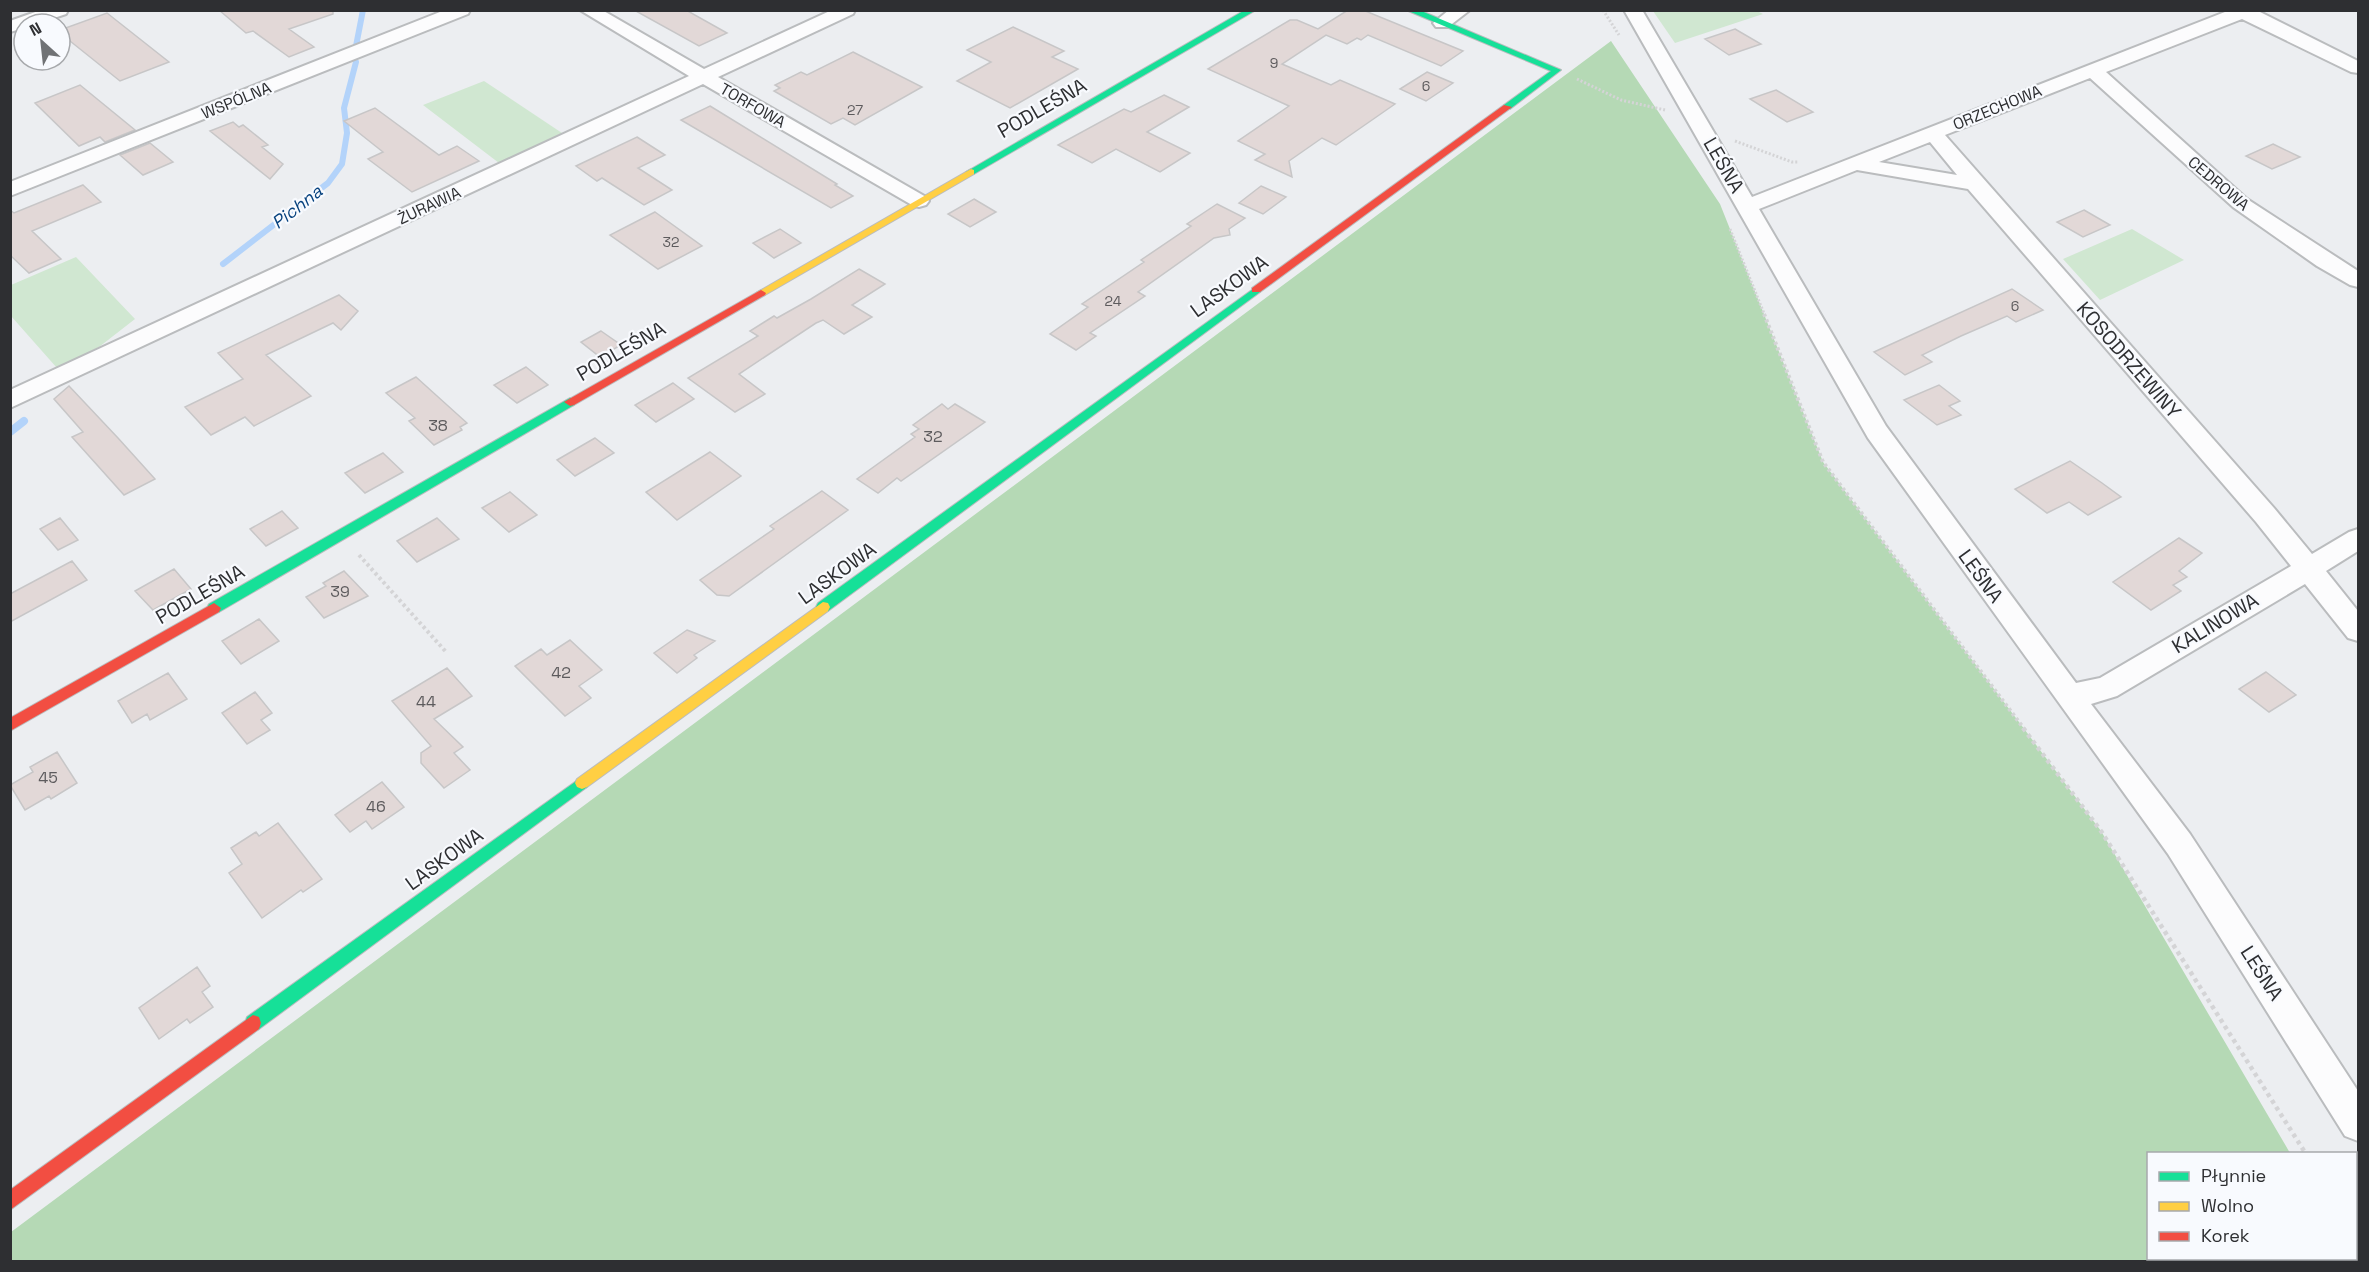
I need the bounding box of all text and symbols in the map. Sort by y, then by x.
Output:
north arrow [12,12,72,72]
text: N [26,17,45,41]
house number: 9 [1270,54,1278,72]
street label: PODLEŚNA [993,72,1091,144]
street label: WSPÓLNA [198,77,274,124]
house number: 6 [1422,77,1430,95]
street label: TORFOWA [716,78,789,133]
street label: ORZECHOWA [1950,80,2045,135]
house number: 27 [847,101,863,119]
street label: LEŚNA [1698,132,1751,198]
street label: CEDROWA [2183,151,2254,215]
water label: Pichna [267,179,327,234]
street label: ŻURAWIA [394,182,464,229]
house number: 32 [663,233,679,251]
street label: LASKOWA [1185,249,1273,323]
house number: 24 [1105,292,1122,310]
street label: KOSODRZEWINY [2071,296,2187,424]
house number: 6 [2011,297,2019,315]
street label: PODLEŚNA [572,315,670,387]
house number: 38 [428,415,448,436]
house number: 32 [923,426,943,447]
street label: LASKOWA [793,536,881,610]
street label: LEŚNA [1953,544,2009,608]
street label: PODLEŚNA [151,558,249,630]
house number: 39 [330,581,350,602]
street label: KALINOWA [2167,587,2263,659]
house number: 42 [551,662,571,683]
house number: 44 [416,691,436,712]
house number: 45 [38,767,58,788]
house number: 46 [366,796,386,817]
street label: LASKOWA [400,822,488,896]
street label: LEŚNA [2235,941,2290,1006]
legend [2147,1152,2357,1260]
text: Płynnie [2201,1164,2266,1187]
text: Wolno [2201,1194,2254,1217]
text: Korek [2201,1224,2250,1247]

